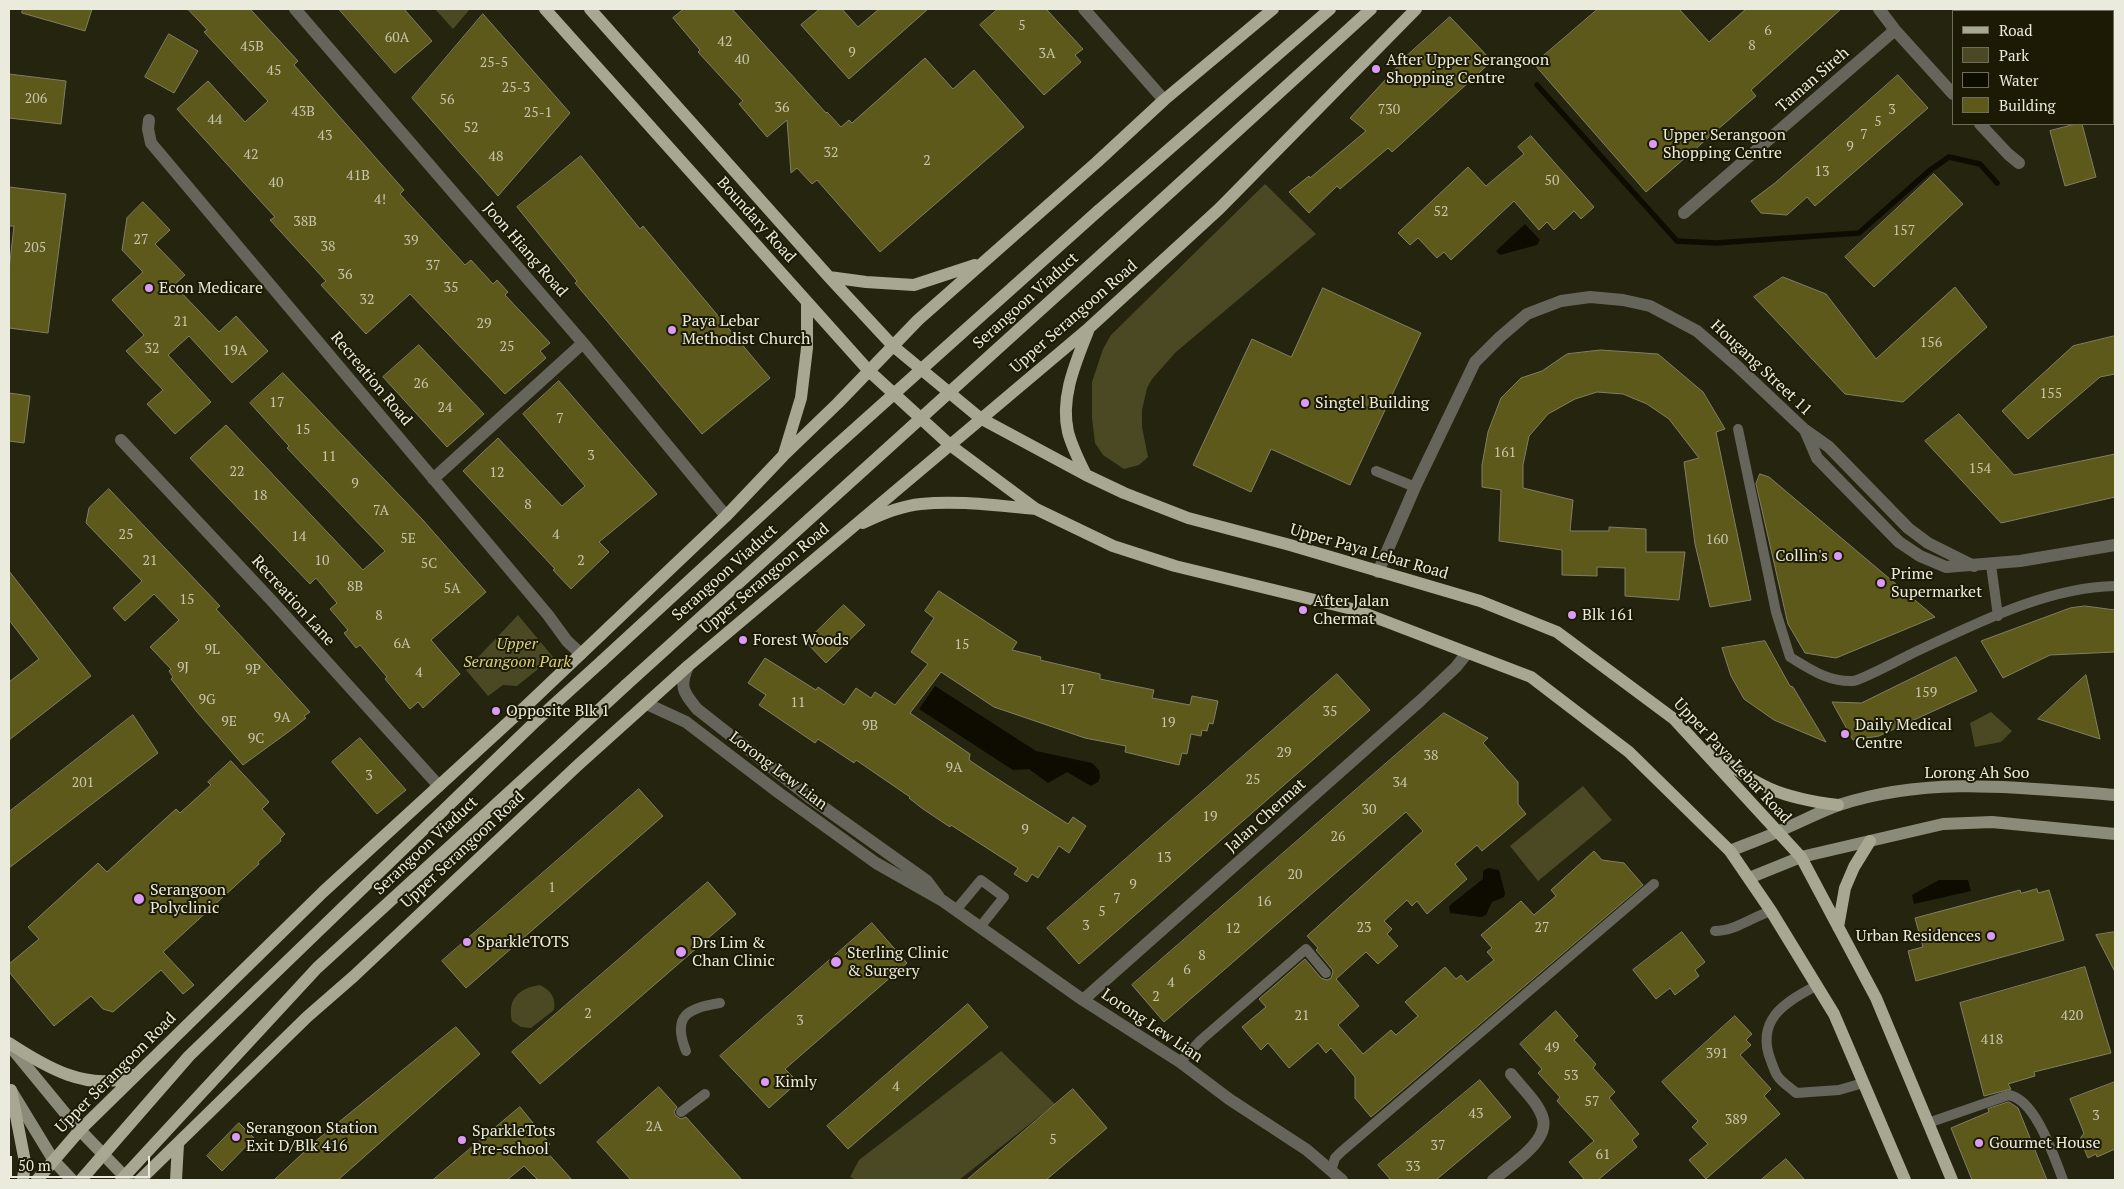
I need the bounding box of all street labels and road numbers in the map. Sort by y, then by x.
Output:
street label: Taman Sireh [1773,43,1853,117]
street label: Boundary Road [713,173,799,267]
street label: Joon Hiang Road [479,199,571,301]
street label: Serangoon Viaduct [969,249,1083,353]
street label: Upper Serangoon Road [1006,256,1142,378]
street label: Hougang Street 11 [1706,316,1816,420]
street label: Recreation Road [326,328,416,430]
street label: Upper Serangoon Road [697,519,833,639]
street label: Upper Paya Lebar Road [1288,520,1450,584]
street label: Serangoon Viaduct [668,521,782,625]
street label: Recreation Lane [247,552,339,650]
street label: Upper Paya Lebar Road [1669,694,1795,828]
street label: Lorong Lew Lian [725,728,831,814]
street label: Lorong Ah Soo [1925,763,2029,783]
street label: Jalan Chermat [1222,775,1310,857]
street label: Upper Serangoon Road [397,788,529,912]
street label: Serangoon Viaduct [370,793,482,899]
street label: Lorong Lew Lian [1098,985,1206,1067]
street label: Upper Serangoon Road [52,1009,180,1137]

